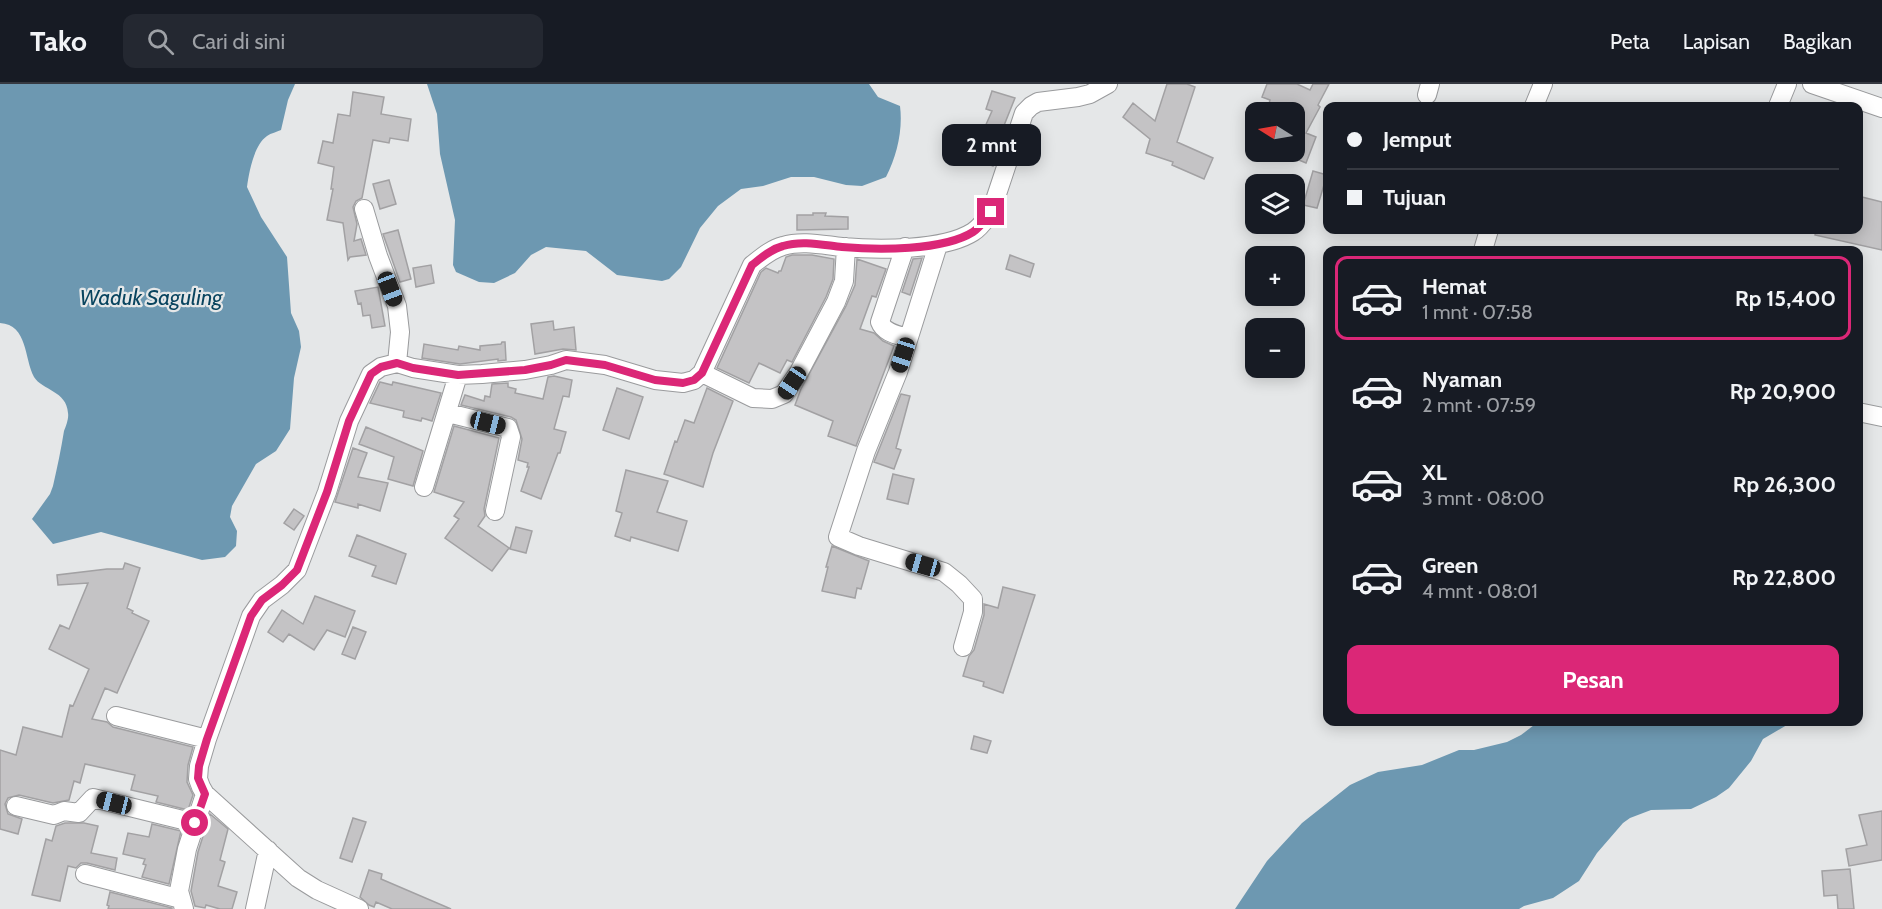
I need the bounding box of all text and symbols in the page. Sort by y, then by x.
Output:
search box [123,14,543,68]
text: Tako [30,24,87,58]
icon: search [144,25,177,58]
text: Cari di sini [192,28,285,55]
text: Peta [1610,29,1650,54]
text: Lapisan [1683,29,1750,54]
text: Bagikan [1783,29,1852,54]
north arrow [1245,102,1305,162]
map controls [1245,102,1305,378]
callout: 2 mnt [942,125,1040,167]
text: Jemput [1383,126,1452,153]
text: 2 mnt [966,133,1017,157]
button: layers [1245,174,1305,234]
text: Tujuan [1383,184,1446,211]
route end [977,198,1004,225]
button: + [1245,246,1305,306]
car [375,269,405,309]
icon: car [1350,271,1404,325]
text: Hemat [1422,273,1487,300]
water label: Waduk Saguling [80,284,223,311]
text: Rp 15,400 [1735,285,1836,312]
text: 1 mnt · 07:58 [1422,300,1533,324]
button: − [1245,318,1305,378]
car [889,335,917,375]
car [774,363,810,403]
icon: car [1350,364,1404,418]
text: Nyaman [1422,366,1502,393]
text: Rp 20,900 [1730,378,1836,405]
text: 2 mnt · 07:59 [1422,393,1536,417]
car [468,410,508,436]
icon: car [1350,457,1404,511]
text: XL [1422,459,1447,486]
text: Rp 26,300 [1733,471,1836,498]
text: 3 mnt · 08:00 [1422,486,1545,510]
icon: car [1350,550,1404,604]
car [903,551,943,579]
text: Green [1422,552,1478,579]
text: Rp 22,800 [1732,564,1836,591]
text: 4 mnt · 08:01 [1422,579,1538,603]
button: Pesan [1347,645,1839,714]
car [94,790,134,816]
route start [181,809,208,836]

